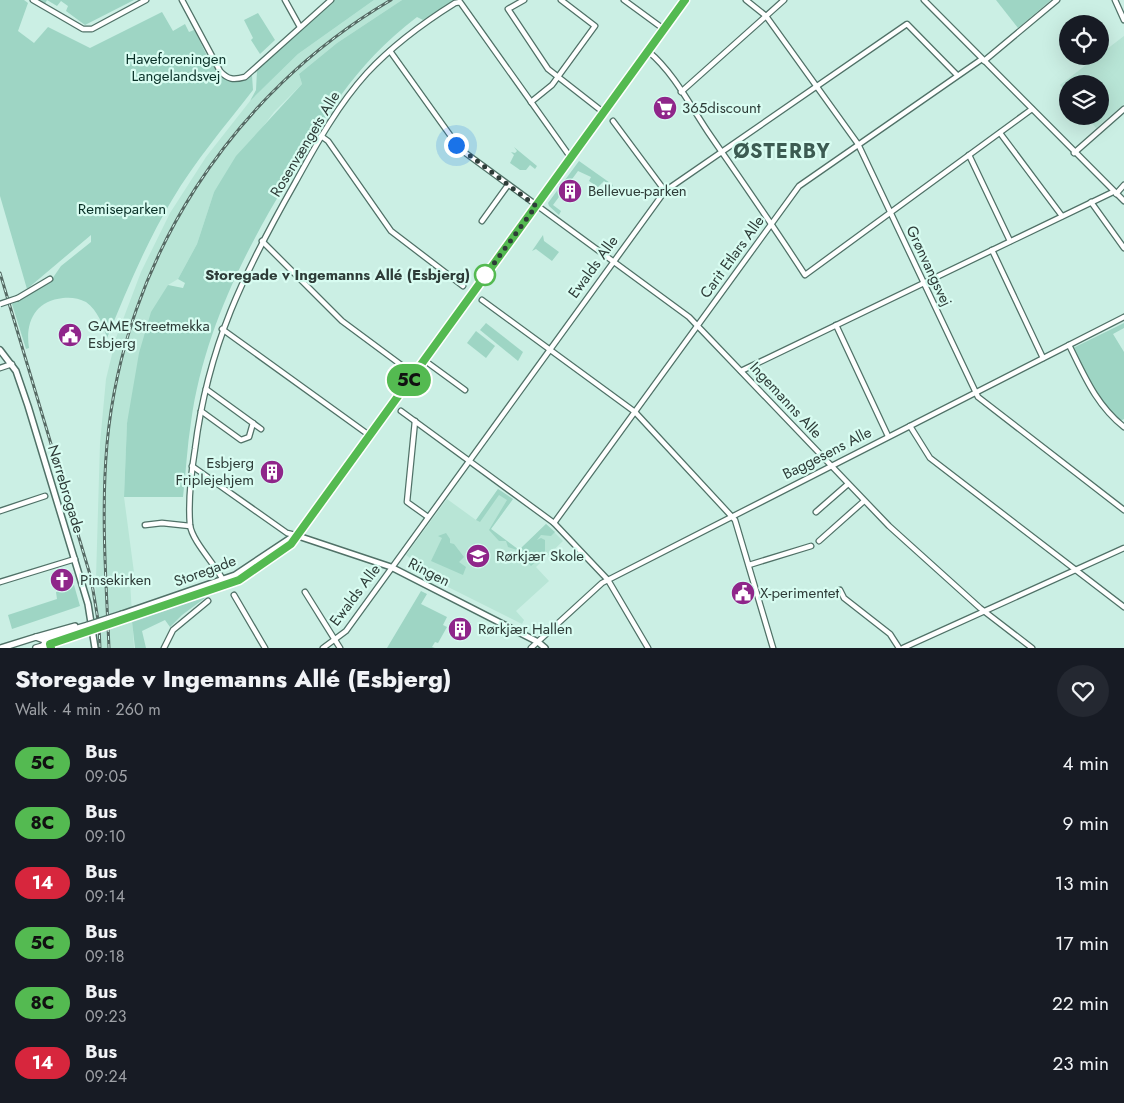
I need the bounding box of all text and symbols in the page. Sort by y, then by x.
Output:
map controls [1059,15,1109,125]
button: locate [1059,15,1109,65]
park label: Haveforeningen Langelandsvej [126,48,226,87]
button: layers [1059,75,1109,125]
street label: Rosenvængets Alle [265,87,345,201]
supermarket icon: 365discount [652,95,678,121]
place label: 365discount [682,97,761,119]
your location [444,133,469,158]
district label: ØSTERBY [733,137,831,166]
building icon: Bellevue-parken [557,178,583,204]
place label: Bellevue-parken [588,180,687,202]
park label: Remiseparken [78,198,166,220]
street label: Carit Etlars Alle [694,211,770,303]
street label: Grønvangsvej [901,222,957,310]
street label: Ewalds Alle [563,231,623,303]
place label: Storegade v Ingemanns Allé (Esbjerg) [205,264,470,286]
marker: Storegade v Ingemanns Allé (Esbjerg) [474,264,496,286]
place label: GAME Streetmekka Esbjerg [88,315,210,354]
public building icon: GAME Streetmekka Esbjerg [57,322,83,348]
street label: Ingemanns Alle [745,357,827,443]
line badge: 5C [386,364,432,396]
text: 5C [397,367,421,393]
street label: Baggesens Alle [779,421,876,485]
street label: Nørrebrogade [42,442,90,536]
place label: Esbjerg Friplejehjem [176,452,254,491]
building icon: Esbjerg Friplejehjem [259,459,285,485]
school or university icon: Rørkjær Skole [465,543,491,569]
place label: Rørkjær Skole [496,545,584,567]
street label: Storegade [171,550,239,592]
street label: Ringen [404,552,454,592]
street label: Ewalds Alle [324,559,386,631]
church icon: Pinsekirken [49,567,75,593]
place label: Pinsekirken [80,569,151,591]
public building icon: X-perimentet [730,580,756,606]
place label: X-perimentet [760,582,839,604]
building icon: Rørkjær Hallen [447,616,473,642]
place label: Rørkjær Hallen [478,618,573,640]
text: Storegade v Ingemanns Allé (Esbjerg) [15,661,451,696]
button: heart [1057,665,1109,717]
text: Walk · 4 min · 260 m [15,698,161,721]
text: Bus [85,738,117,765]
text: 5C [30,750,55,776]
text: 4 min [1062,750,1109,777]
text: 09:05 [85,765,127,788]
text: Bus [85,798,117,825]
text: 8C [31,810,54,836]
text: 9 min [1063,810,1109,837]
text: 09:10 [85,825,125,848]
text: Bus [85,858,117,885]
text: 14 [32,870,53,896]
text: 13 min [1055,870,1109,897]
text: 09:14 [85,885,125,908]
text: Bus [85,918,117,945]
text: 5C [30,930,55,956]
text: 17 min [1055,930,1109,957]
text: 09:18 [85,945,125,968]
text: Bus [85,978,117,1005]
text: 8C [31,990,54,1016]
text: 22 min [1052,990,1109,1017]
text: 09:23 [85,1005,126,1028]
text: Bus [85,1038,117,1065]
text: 14 [32,1050,53,1076]
text: 23 min [1052,1050,1109,1077]
text: 09:24 [85,1065,127,1088]

